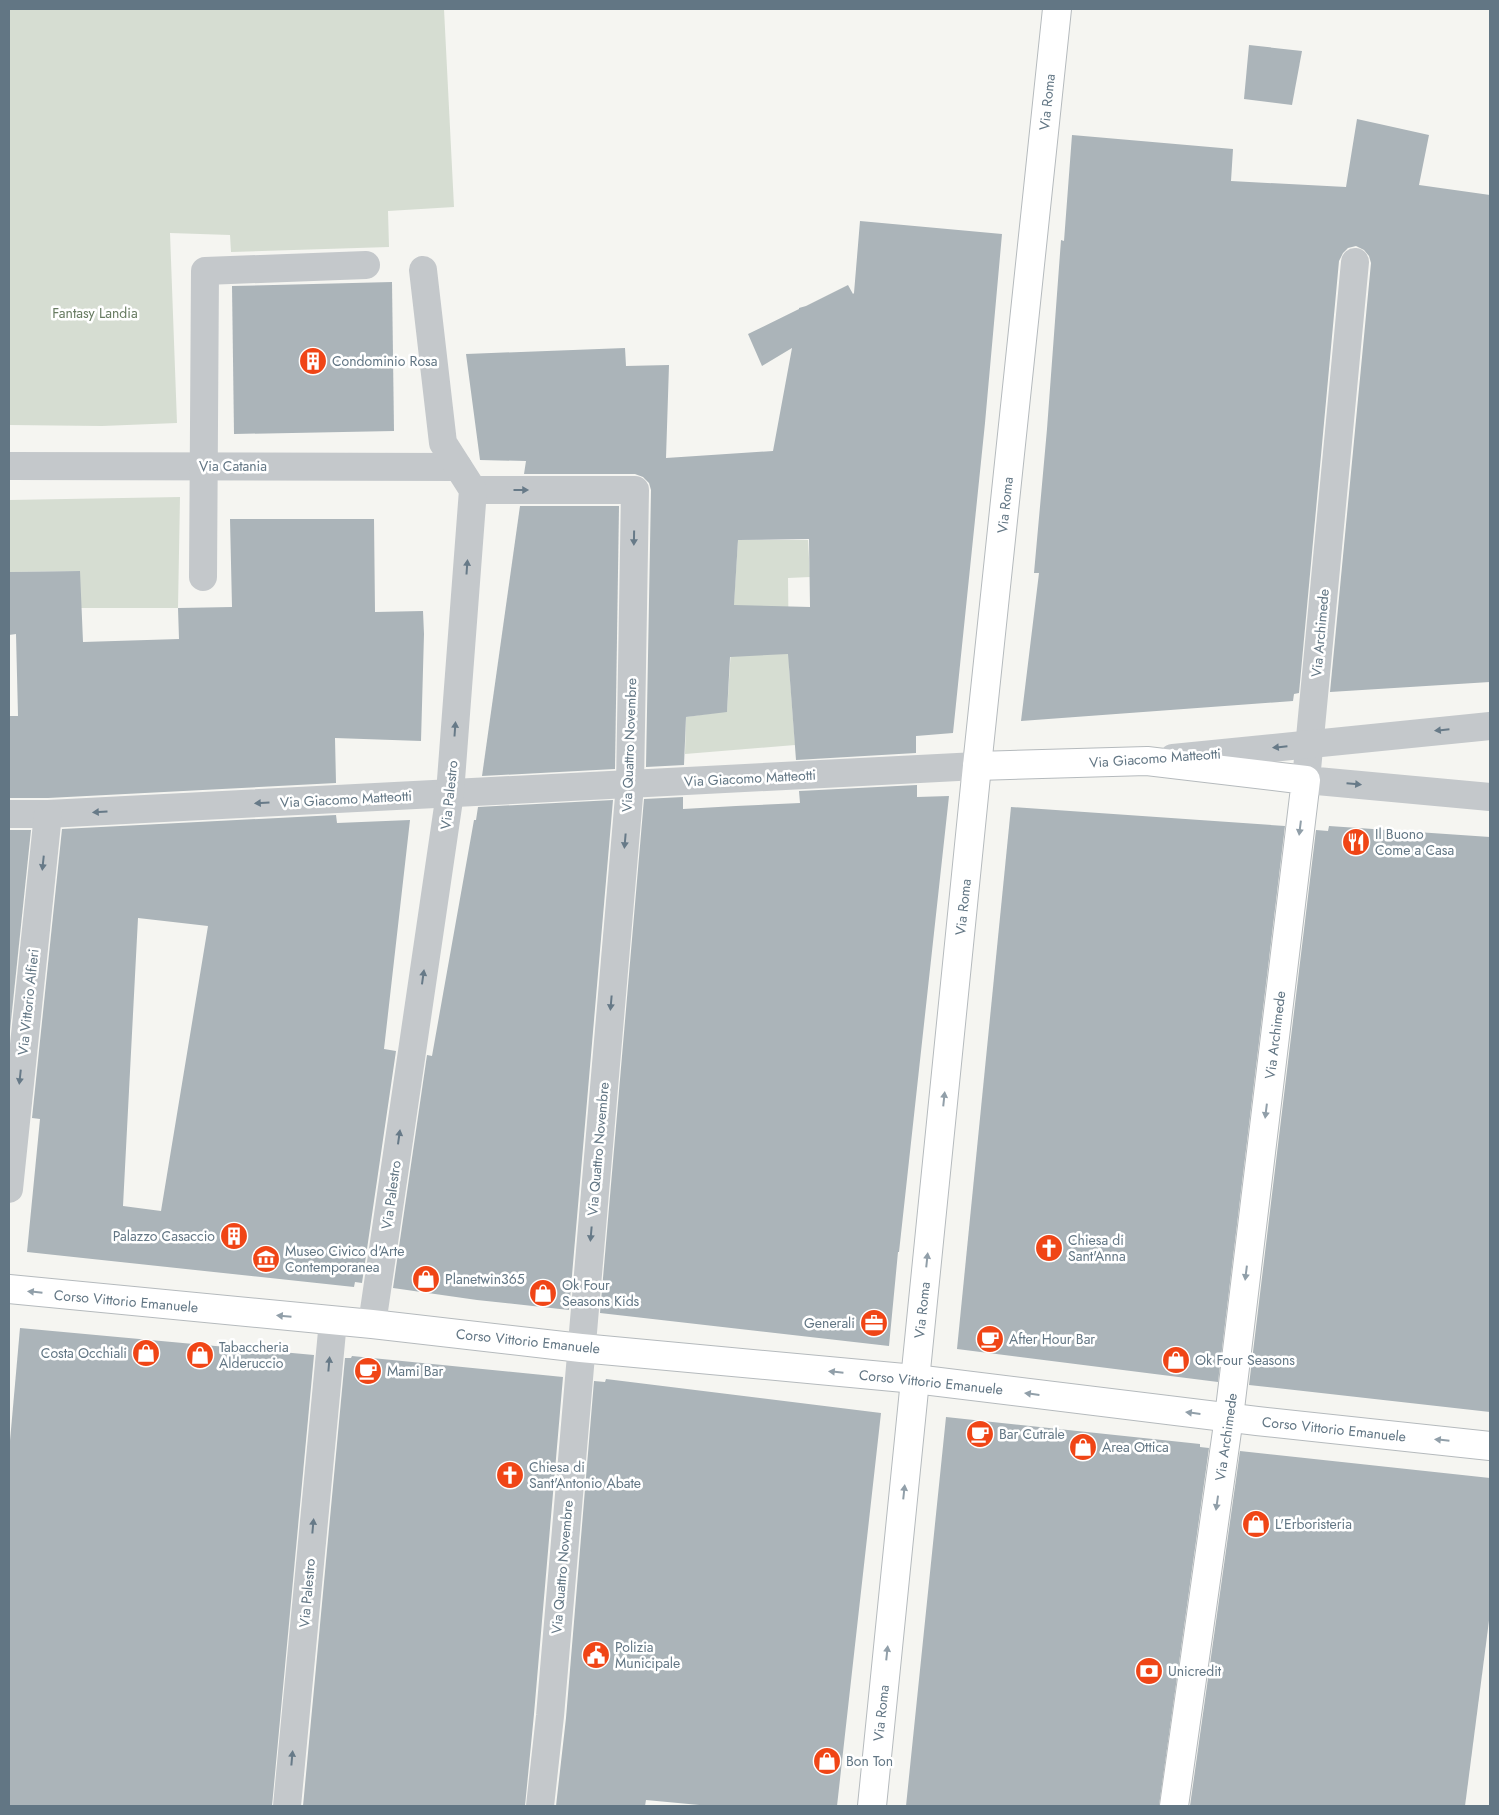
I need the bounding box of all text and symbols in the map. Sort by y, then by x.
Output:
street label: Via Roma [1034,73,1060,131]
park label: Fantasy Landia [52,303,138,323]
building icon: Condominio Rosa [298,346,328,376]
place label: Condominio Rosa [332,351,437,371]
street label: Via Catania [199,456,267,476]
street label: Via Roma [992,476,1018,534]
one-way arrow [514,486,530,494]
one-way arrow [630,531,638,547]
one-way arrow [463,558,471,574]
street label: Via Archimede [1306,588,1334,678]
street label: Via Quattro Novembre [617,678,641,812]
one-way arrow [452,721,460,737]
one-way arrow [1433,727,1449,735]
street label: Via Giacomo Matteotti [1088,743,1222,773]
one-way arrow [1272,743,1288,751]
street label: Via Palestro [435,759,463,831]
street label: Via Giacomo Matteotti [683,765,817,791]
one-way arrow [1347,781,1363,789]
street label: Via Giacomo Matteotti [279,786,413,812]
one-way arrow [254,800,270,808]
one-way arrow [91,808,107,816]
one-way arrow [1296,821,1304,837]
place label: Il Buono Come a Casa [1375,824,1454,860]
restaurant icon: Il Buono Come a Casa [1341,827,1371,857]
one-way arrow [621,833,629,849]
one-way arrow [39,855,47,871]
street label: Via Roma [950,878,976,936]
street label: Via Vittorio Alfieri [12,948,44,1056]
one-way arrow [420,968,428,984]
street label: Via Archimede [1260,990,1290,1080]
one-way arrow [607,995,615,1011]
one-way arrow [16,1069,24,1085]
street label: Via Quattro Novembre [582,1081,614,1217]
one-way arrow [940,1090,948,1106]
one-way arrow [1262,1104,1270,1120]
one-way arrow [396,1129,404,1145]
street label: Via Palestro [376,1159,406,1231]
building icon: Palazzo Casaccio [219,1221,249,1251]
place label: Palazzo Casaccio [113,1226,215,1246]
one-way arrow [586,1227,594,1243]
place label: Chiesa di Sant'Anna [1068,1230,1126,1266]
church icon: Chiesa di Sant'Anna [1034,1233,1064,1263]
place label: Museo Civico d'Arte Contemporanea [285,1241,404,1277]
museum icon: Museo Civico d'Arte Contemporanea [251,1244,281,1274]
one-way arrow [923,1252,931,1268]
shop icon: Planetwin365 [411,1264,441,1294]
one-way arrow [1242,1265,1250,1281]
place label: Planetwin365 [445,1269,525,1289]
place label: Ok Four Seasons Kids [562,1275,640,1311]
shop icon: Ok Four Seasons Kids [528,1278,558,1308]
street label: Via Roma [909,1281,935,1339]
street label: Corso Vittorio Emanuele [53,1285,199,1317]
one-way arrow [27,1288,43,1296]
office icon: Generali [859,1308,889,1338]
one-way arrow [276,1312,292,1320]
place label: Generali [804,1313,855,1333]
street label: Corso Vittorio Emanuele [455,1323,601,1359]
cafe icon: After Hour Bar [975,1324,1005,1354]
place label: After Hour Bar [1009,1329,1095,1349]
place label: Tabaccheria Alderuccio [219,1337,289,1373]
shop icon: Costa Occhiali [131,1338,161,1368]
shop icon: Tabaccheria Alderuccio [185,1340,215,1370]
place label: Costa Occhiali [41,1343,127,1363]
shop icon: Ok Four Seasons [1161,1345,1191,1375]
place label: Ok Four Seasons [1195,1350,1295,1370]
one-way arrow [325,1356,333,1372]
cafe icon: Mami Bar [353,1356,383,1386]
place label: Mami Bar [387,1361,443,1381]
street label: Corso Vittorio Emanuele [858,1364,1004,1400]
one-way arrow [827,1367,843,1375]
one-way arrow [1024,1390,1040,1398]
street label: Via Archimede [1210,1392,1242,1482]
one-way arrow [1185,1409,1201,1417]
street label: Corso Vittorio Emanuele [1261,1411,1407,1447]
cafe icon: Bar Cutrale [965,1419,995,1449]
place label: Bar Cutrale [999,1424,1065,1444]
shop icon: Area Ottica [1068,1432,1098,1462]
one-way arrow [1433,1436,1449,1444]
place label: Area Ottica [1102,1437,1169,1457]
place label: Chiesa di Sant'Antonio Abate [529,1457,641,1493]
church icon: Chiesa di Sant'Antonio Abate [495,1460,525,1490]
one-way arrow [900,1483,908,1499]
one-way arrow [1212,1495,1220,1511]
street label: Via Quattro Novembre [546,1499,578,1635]
shop icon: L'Erboristeria [1241,1509,1271,1539]
place label: L'Erboristeria [1275,1514,1352,1534]
one-way arrow [310,1518,318,1534]
street label: Via Palestro [294,1557,320,1628]
place label: Polizia Municipale [615,1637,680,1673]
public building icon: Polizia Municipale [581,1640,611,1670]
one-way arrow [884,1645,892,1661]
bank icon: Unicredit [1134,1656,1164,1686]
place label: Unicredit [1168,1661,1222,1681]
street label: Via Roma [868,1684,894,1742]
shop icon: Bon Ton [812,1746,842,1776]
one-way arrow [288,1749,296,1765]
place label: Bon Ton [846,1751,893,1771]

